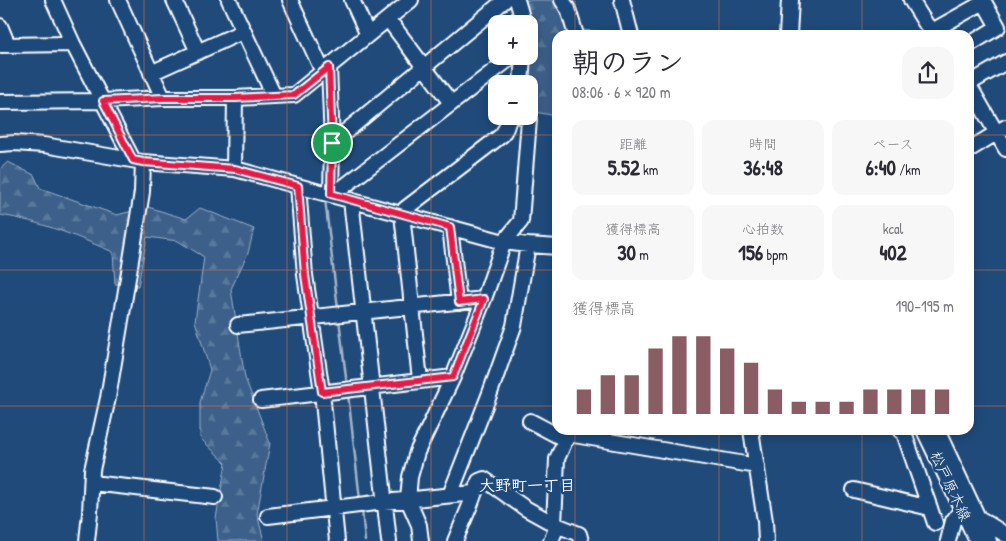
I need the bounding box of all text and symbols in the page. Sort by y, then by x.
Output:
map controls [488,15,538,125]
button: + [488,15,538,65]
text: 朝のラン [572,43,684,81]
button: share [902,47,954,99]
button: − [488,75,538,125]
text: 08:06 · 6 × 920 m [572,81,671,103]
pin [311,122,353,164]
icon: arrive [318,129,346,157]
text: 距離 [619,134,647,153]
text: 時間 [749,134,777,153]
text: ペース [872,134,914,153]
text: 5.52 [608,153,640,182]
text: 36:48 [743,153,783,182]
text: 6:40 [865,153,896,182]
text: km [640,160,658,179]
text: /km [896,160,921,179]
text: 獲得標高 [605,219,661,238]
text: 心拍数 [742,219,784,238]
text: kcal [883,219,903,238]
text: 30 [617,238,636,267]
text: 156 [738,238,763,267]
text: 402 [879,238,907,267]
text: m [636,245,649,264]
text: bpm [763,245,788,264]
text: 190–195 m [895,295,954,317]
text: 獲得標高 [572,297,636,319]
street label: 松戸原木線 [926,448,976,524]
district label: 大野町一丁目 [479,474,575,496]

